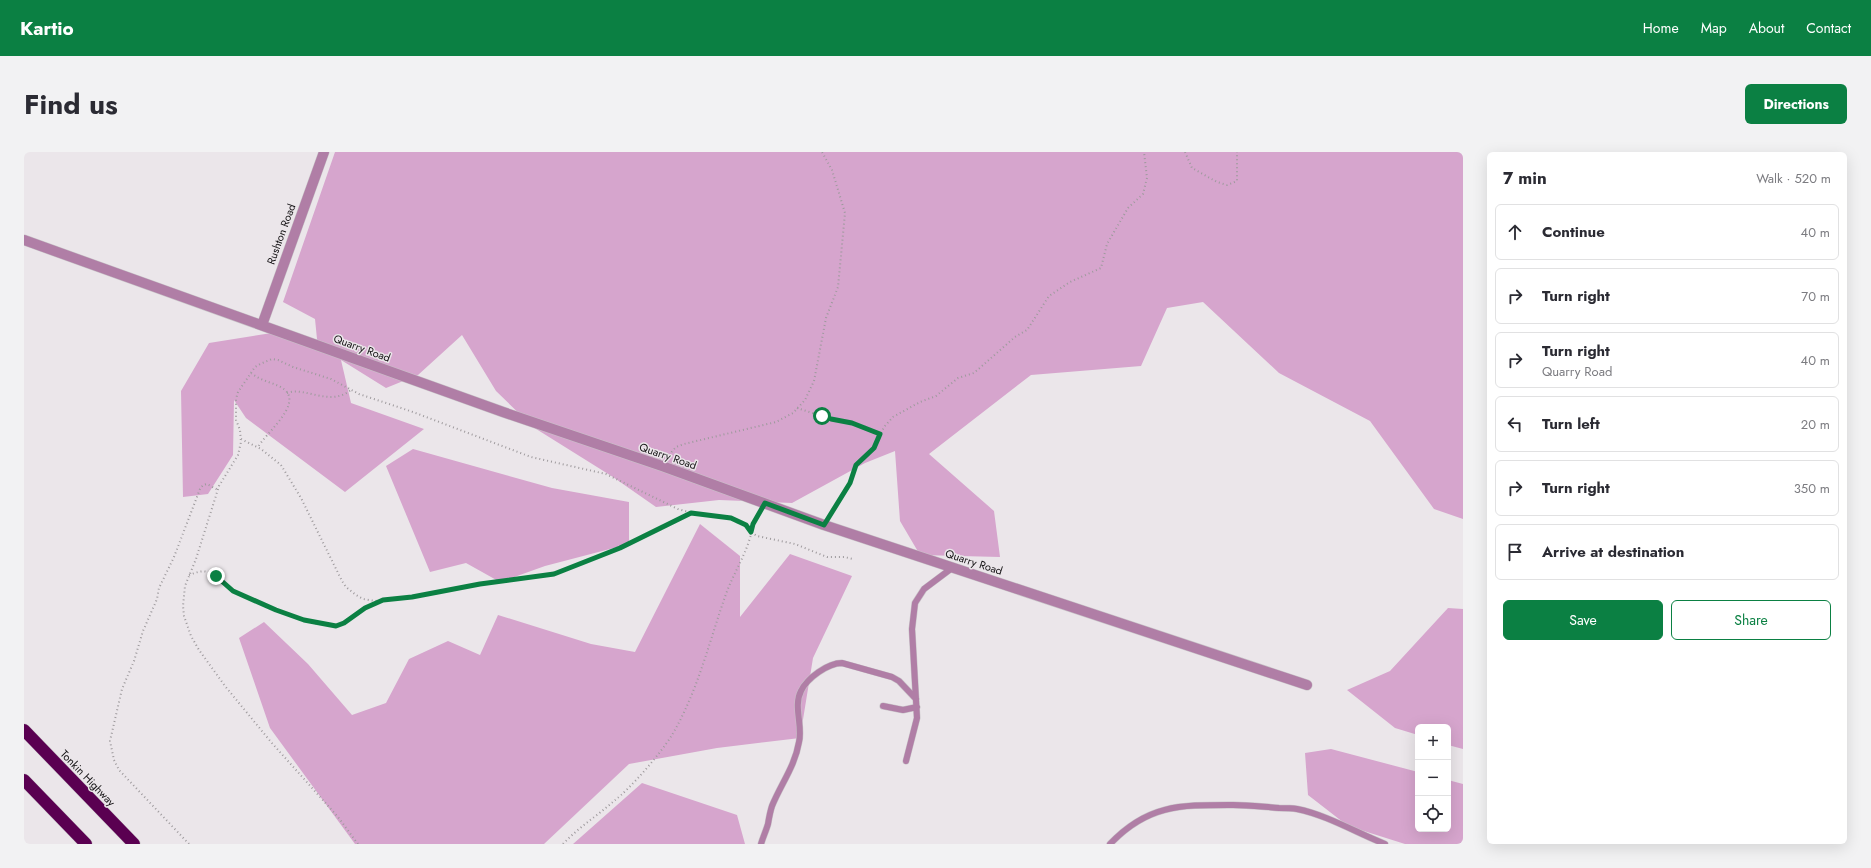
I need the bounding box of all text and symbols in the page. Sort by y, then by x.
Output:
text: Kartio [20,15,74,42]
text: Home [1643,18,1679,38]
text: Map [1701,18,1727,38]
text: About [1749,18,1784,38]
text: Contact [1806,18,1851,38]
text: Find us [24,84,118,125]
button: Directions [1745,84,1847,124]
text: 7 min [1503,166,1547,190]
text: Walk · 520 m [1756,169,1831,188]
street label: Rushton Road [263,201,299,267]
icon: ahead [1504,221,1526,243]
text: Continue [1542,221,1605,243]
text: 40 m [1801,223,1830,242]
icon: right [1504,285,1526,307]
text: Turn right [1542,285,1610,307]
text: 70 m [1801,287,1830,306]
street label: Quarry Road [331,330,393,366]
text: Turn right [1542,340,1610,362]
icon: right [1504,349,1526,371]
text: 40 m [1801,351,1830,370]
text: Quarry Road [1542,362,1612,381]
route start [813,407,831,425]
icon: left [1504,413,1526,435]
text: Turn left [1542,413,1600,435]
text: 20 m [1801,415,1830,434]
street label: Quarry Road [637,439,699,473]
icon: right [1504,477,1526,499]
text: Turn right [1542,477,1610,499]
text: 350 m [1794,479,1830,498]
icon: arrive [1504,541,1526,563]
text: Arrive at destination [1542,541,1684,563]
street label: Quarry Road [943,545,1005,579]
route end [207,567,225,585]
button: Save [1503,600,1663,640]
button: Share [1671,600,1831,640]
map controls [1415,724,1451,832]
button: + [1415,724,1451,760]
street label: Tonkin Highway [57,746,119,810]
button: − [1415,760,1451,796]
button: locate [1415,796,1451,832]

